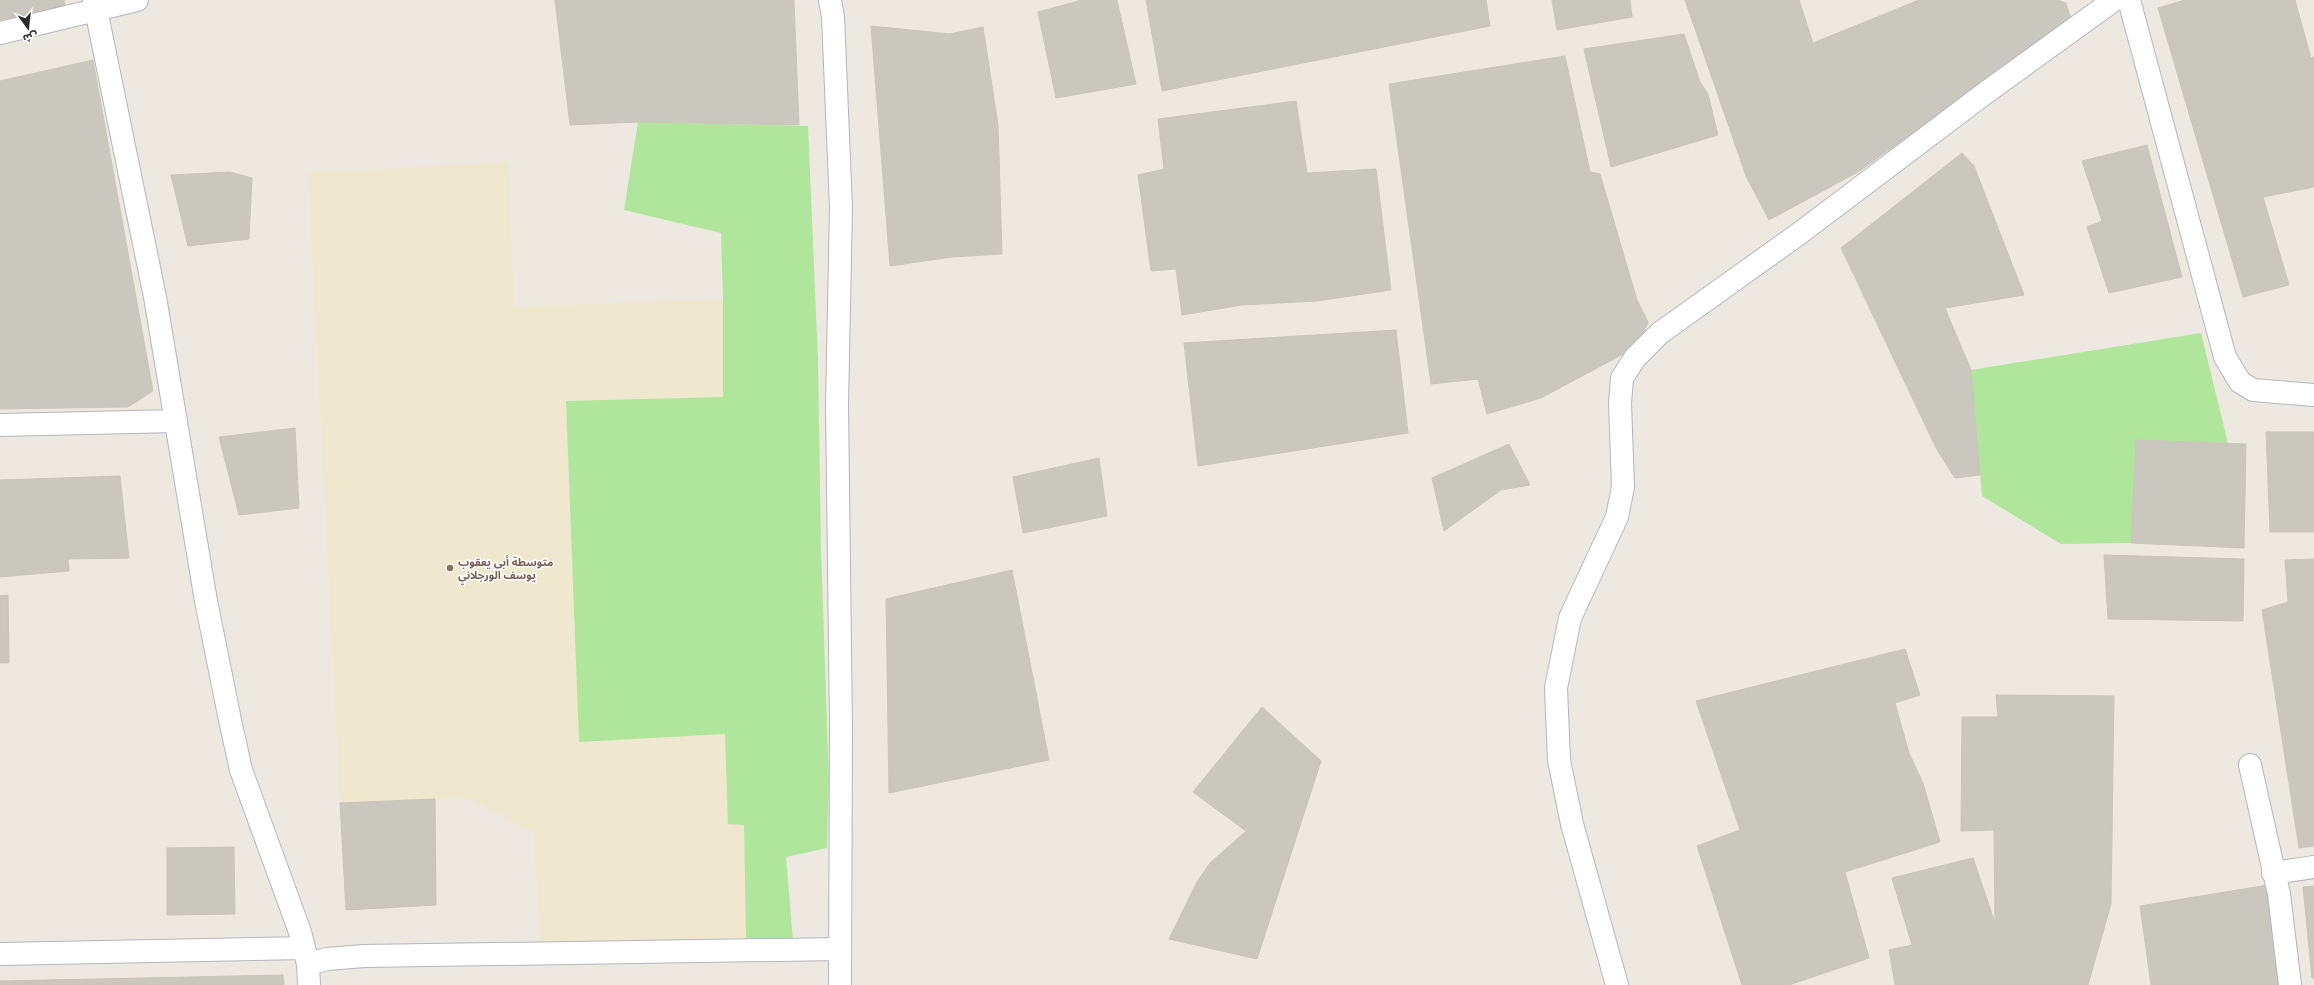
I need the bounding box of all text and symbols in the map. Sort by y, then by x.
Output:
north arrow [8,8,48,48]
text: ش [21,29,40,46]
place label: متوسطة أبي يعقوب يوسف الورجلاني [458,555,553,585]
marker: متوسطة أبي يعقوب يوسف الورجلاني [445,563,455,573]

